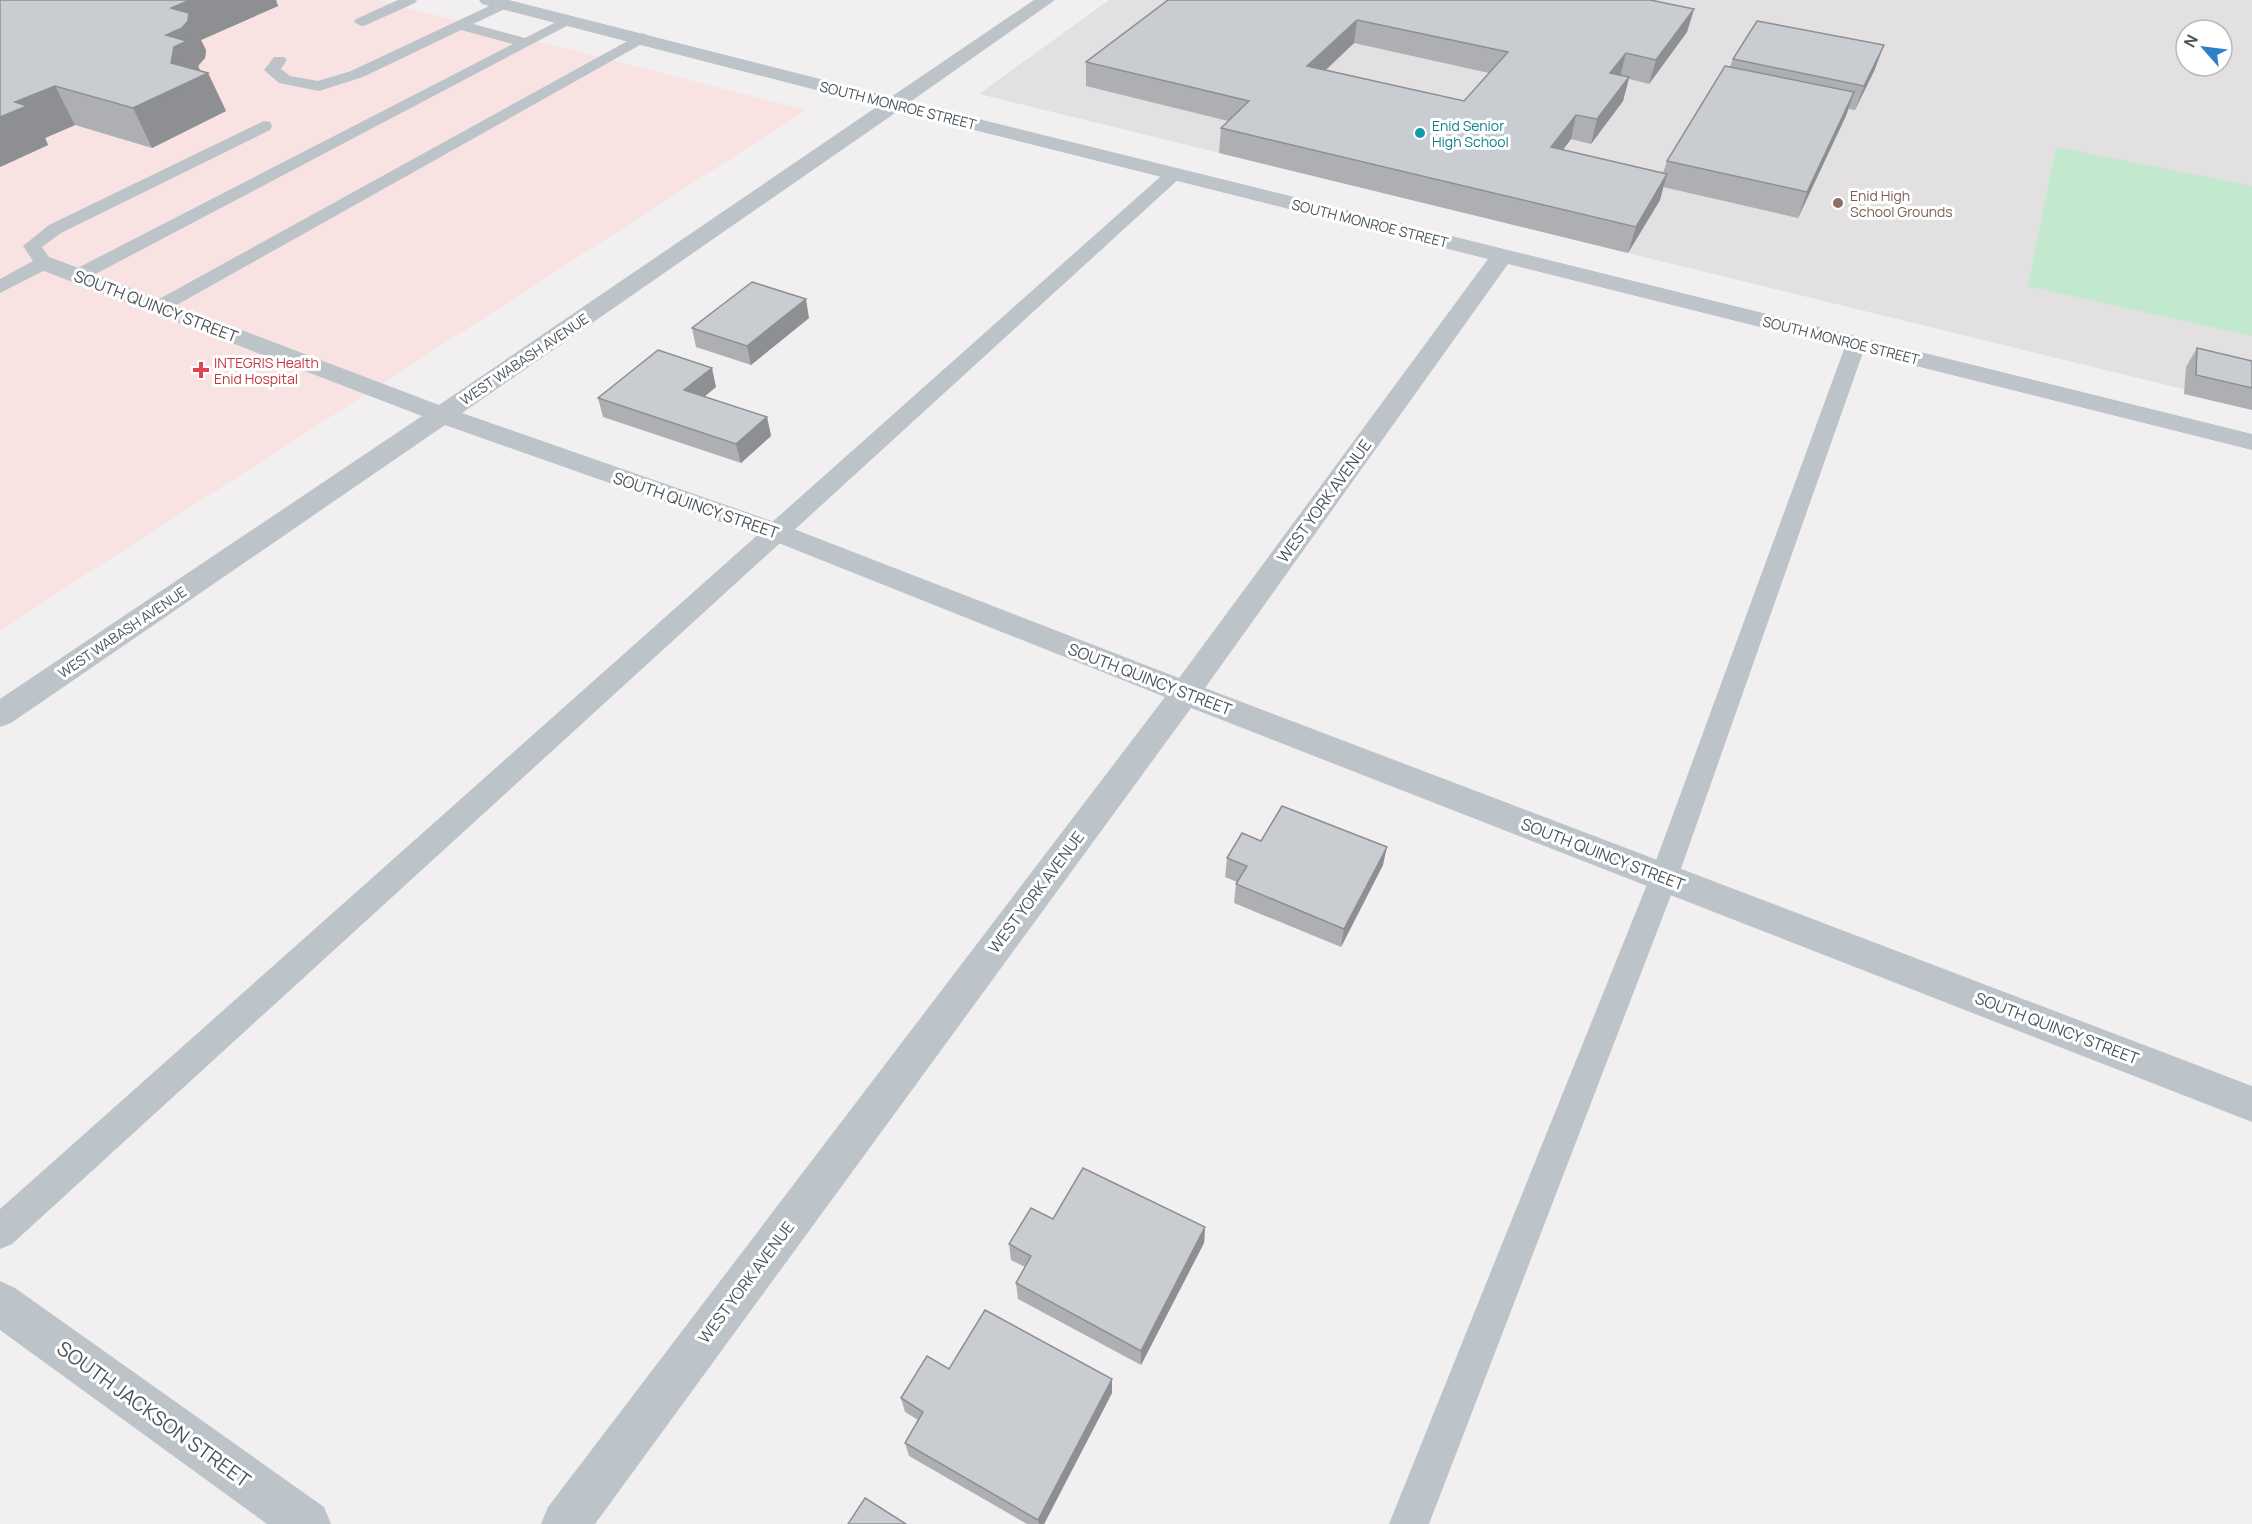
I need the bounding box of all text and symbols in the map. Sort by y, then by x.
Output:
north arrow [2174,18,2234,78]
text: N [2178,31,2203,51]
street label: SOUTH MONROE STREET [818,76,979,134]
place label: Enid Senior High School [1432,116,1509,151]
marker: Enid Senior High School [1413,126,1427,140]
place label: Enid High School Grounds [1850,186,1953,221]
street label: SOUTH MONROE STREET [1290,194,1451,252]
marker: Enid High School Grounds [1831,196,1845,210]
street label: SOUTH QUINCY STREET [71,265,241,348]
street label: WEST WABASH AVENUE [456,309,592,409]
street label: SOUTH MONROE STREET [1761,311,1922,369]
place label: INTEGRIS Health Enid Hospital [214,353,319,388]
marker: INTEGRIS Health Enid Hospital [192,361,210,379]
street label: WEST YORK AVENUE [1272,435,1376,567]
street label: SOUTH QUINCY STREET [610,466,782,544]
street label: WEST WABASH AVENUE [54,582,190,682]
street label: SOUTH QUINCY STREET [1065,638,1235,721]
street label: SOUTH QUINCY STREET [1518,813,1688,896]
street label: WEST YORK AVENUE [983,827,1089,957]
street label: SOUTH QUINCY STREET [1972,987,2142,1070]
street label: WEST YORK AVENUE [693,1217,799,1347]
street label: SOUTH JACKSON STREET [52,1335,256,1494]

